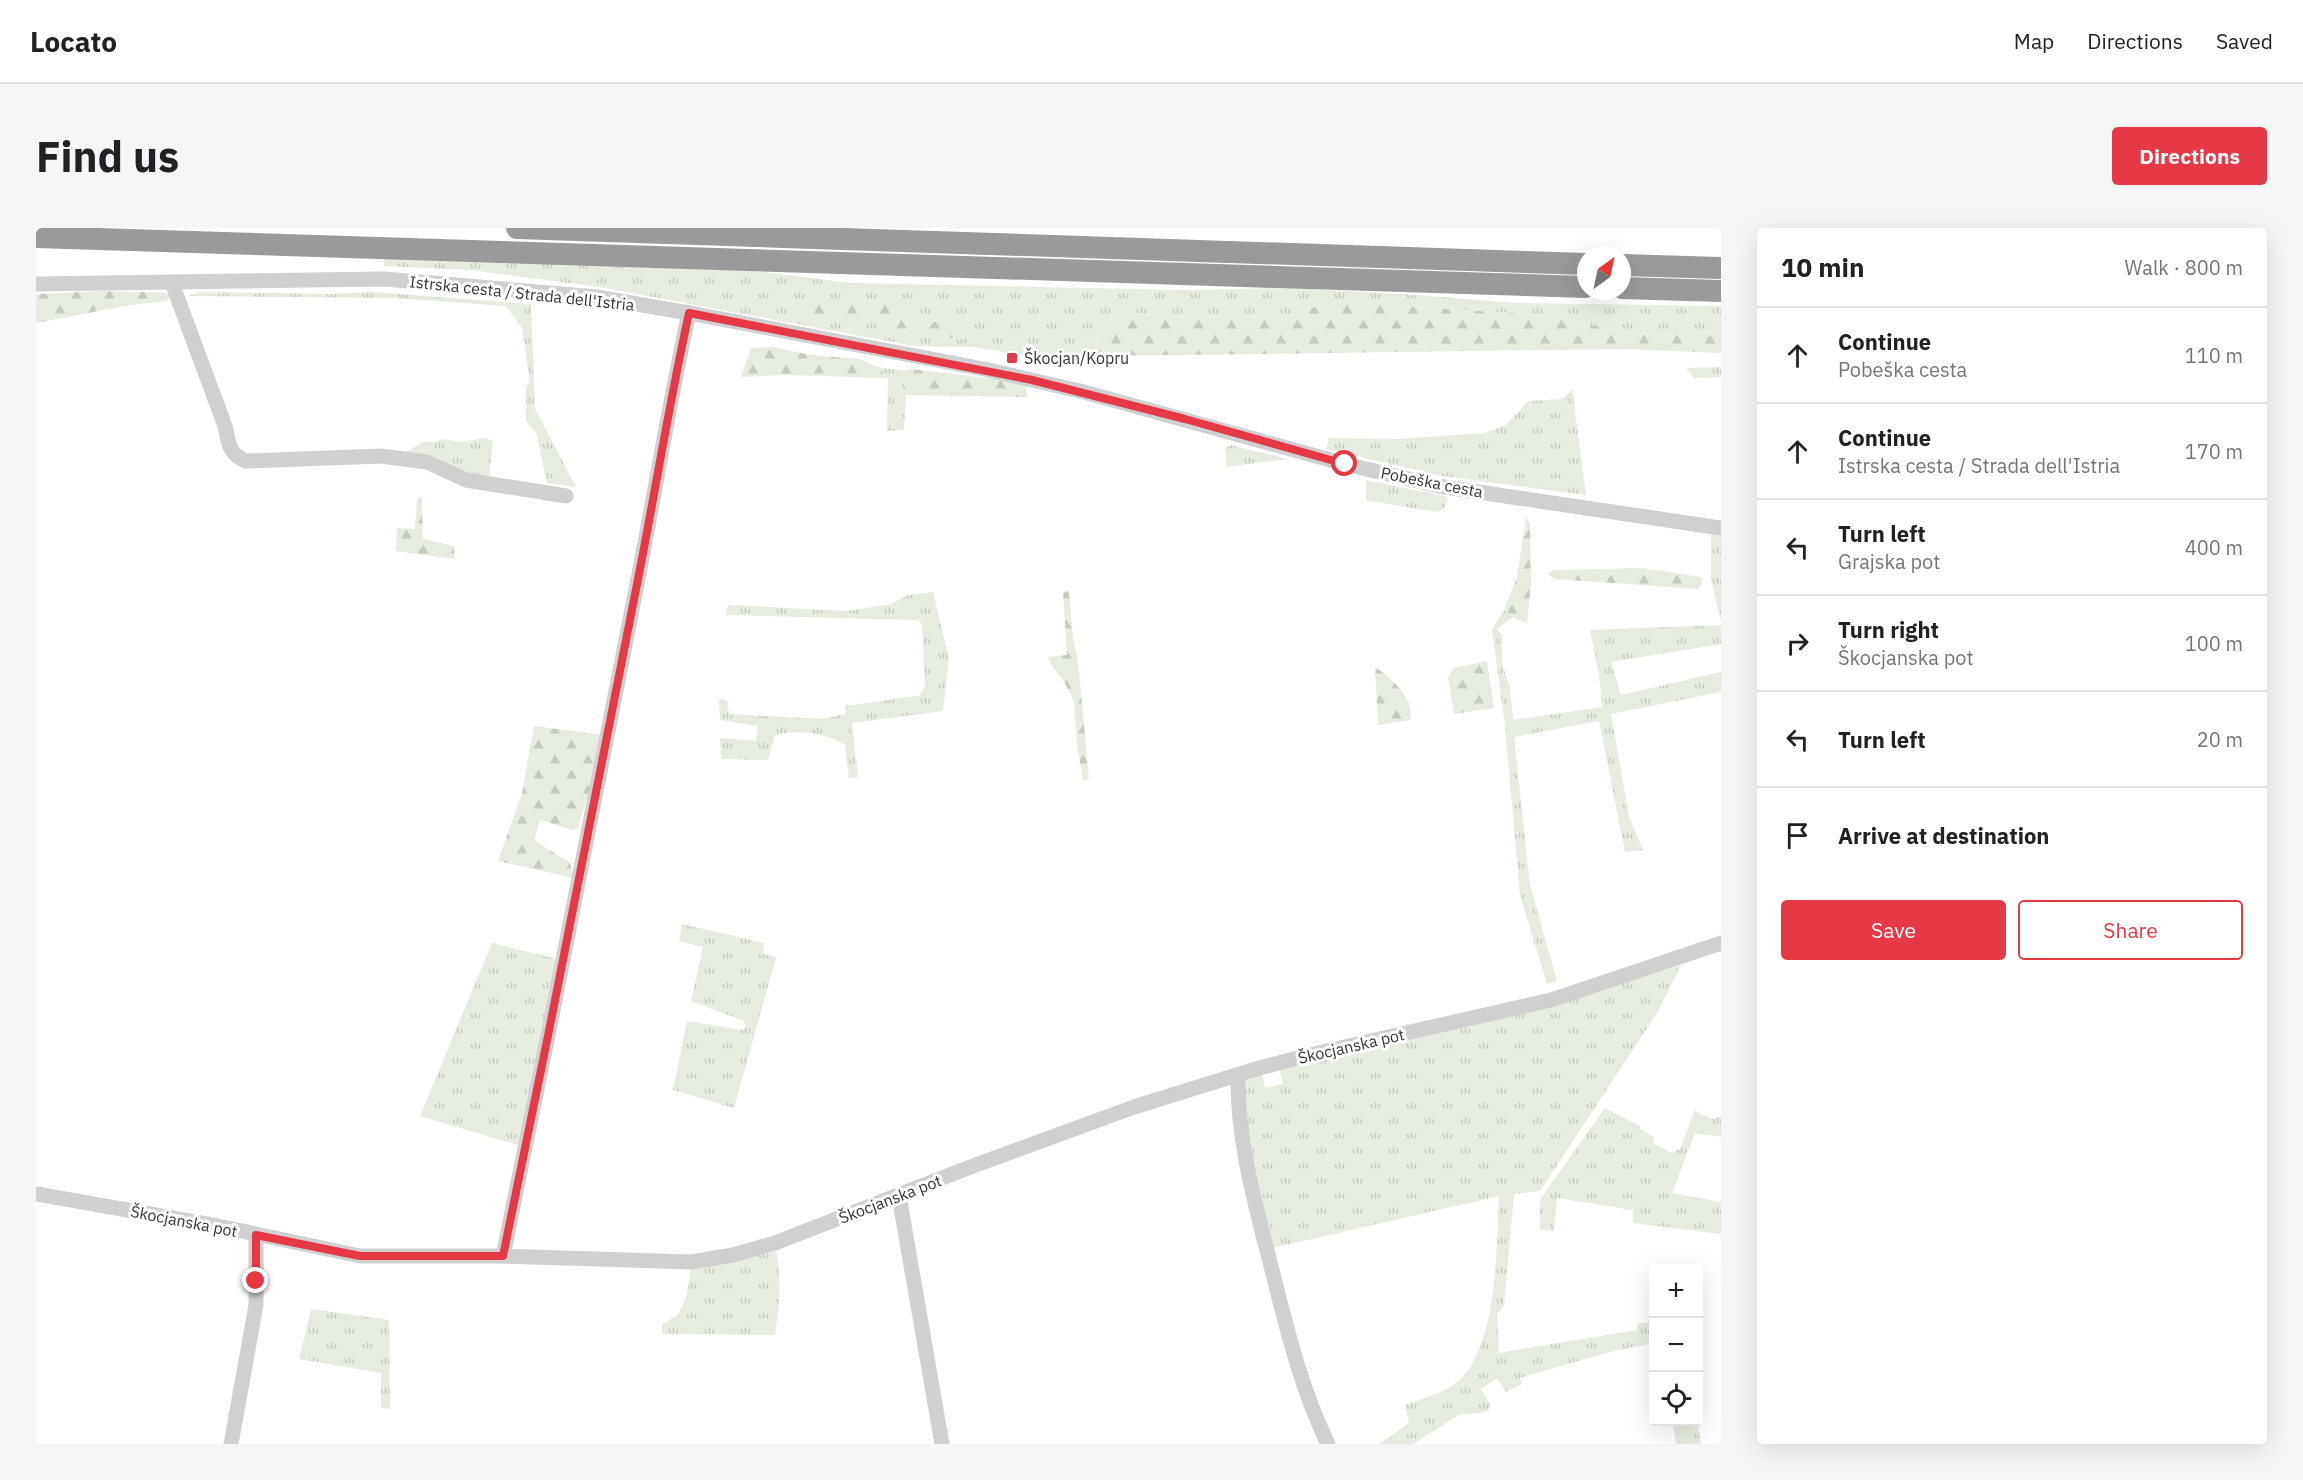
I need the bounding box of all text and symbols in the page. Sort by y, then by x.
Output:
text: Locato [30,23,117,60]
text: Map [2014,27,2054,55]
text: Directions [2087,27,2183,55]
text: Saved [2216,27,2273,55]
button: Directions [2112,127,2267,185]
text: Find us [36,129,179,184]
north arrow [1577,246,1631,300]
text: 10 min [1781,250,1865,284]
text: Walk · 800 m [2125,254,2243,281]
street label: Istrska cesta / Strada dell'Istria [409,271,636,315]
text: Continue [1838,327,1931,356]
icon: ahead [1781,339,1814,372]
text: 110 m [2185,342,2243,369]
place label: Škocjan/Kopru [1024,347,1129,368]
marker: Škocjan/Kopru [1005,351,1019,365]
text: Pobeška cesta [1838,356,1967,383]
text: Continue [1838,423,1931,452]
icon: ahead [1781,435,1814,468]
text: 170 m [2185,438,2243,465]
route start [1331,450,1357,476]
text: Istrska cesta / Strada dell'Istria [1838,452,2120,479]
street label: Pobeška cesta [1379,462,1485,502]
text: Turn left [1838,519,1926,548]
icon: left [1781,531,1814,564]
text: 400 m [2185,534,2243,561]
text: Grajska pot [1838,548,1940,575]
text: Turn right [1838,615,1939,644]
icon: right [1781,627,1814,660]
text: 100 m [2185,630,2243,657]
text: Škocjanska pot [1838,644,1974,671]
icon: left [1781,723,1814,756]
text: Turn left [1838,725,1926,754]
text: 20 m [2197,726,2243,753]
icon: arrive [1781,819,1814,852]
text: Arrive at destination [1838,821,2049,850]
button: Save [1781,900,2006,960]
button: Share [2018,900,2243,960]
street label: Škocjanska pot [1296,1023,1406,1068]
street label: Škocjanska pot [835,1169,944,1228]
street label: Škocjanska pot [129,1200,239,1241]
map controls [1649,1264,1703,1426]
button: + [1649,1264,1703,1318]
route end [242,1267,268,1293]
button: − [1649,1318,1703,1372]
button: locate [1649,1372,1703,1426]

